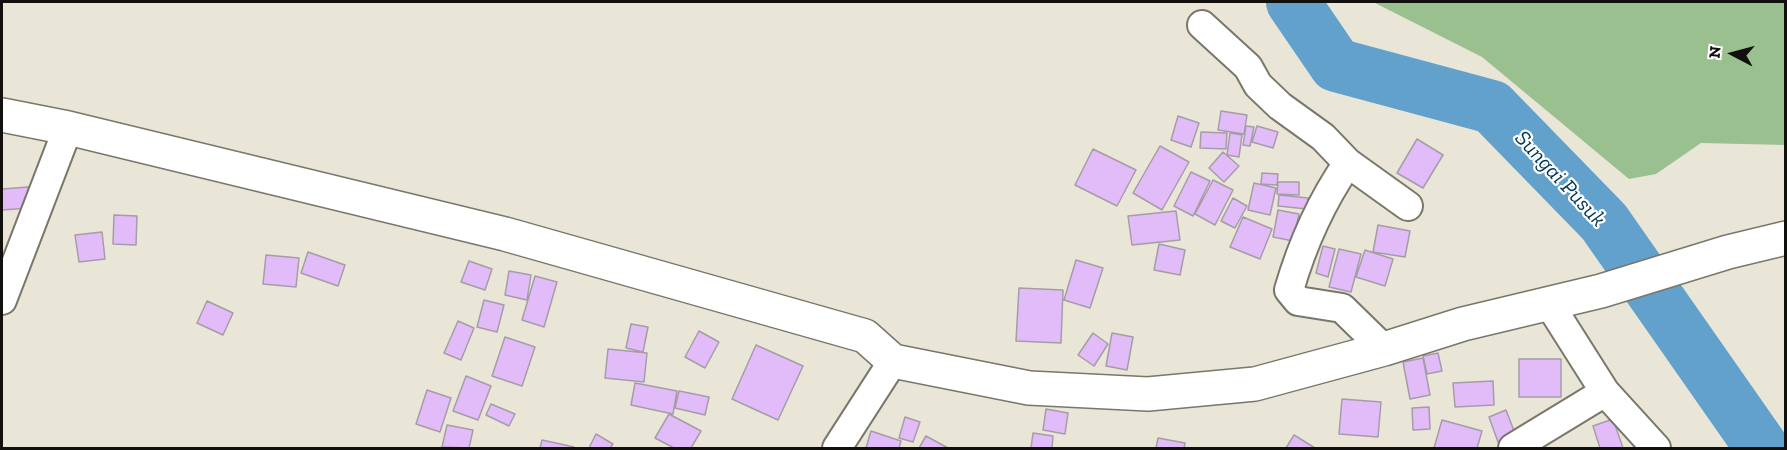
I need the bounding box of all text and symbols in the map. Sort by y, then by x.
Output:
north arrow [1703,24,1763,84]
text: N [1705,45,1725,59]
water label: Sungai Pusuk [1509,126,1611,232]

